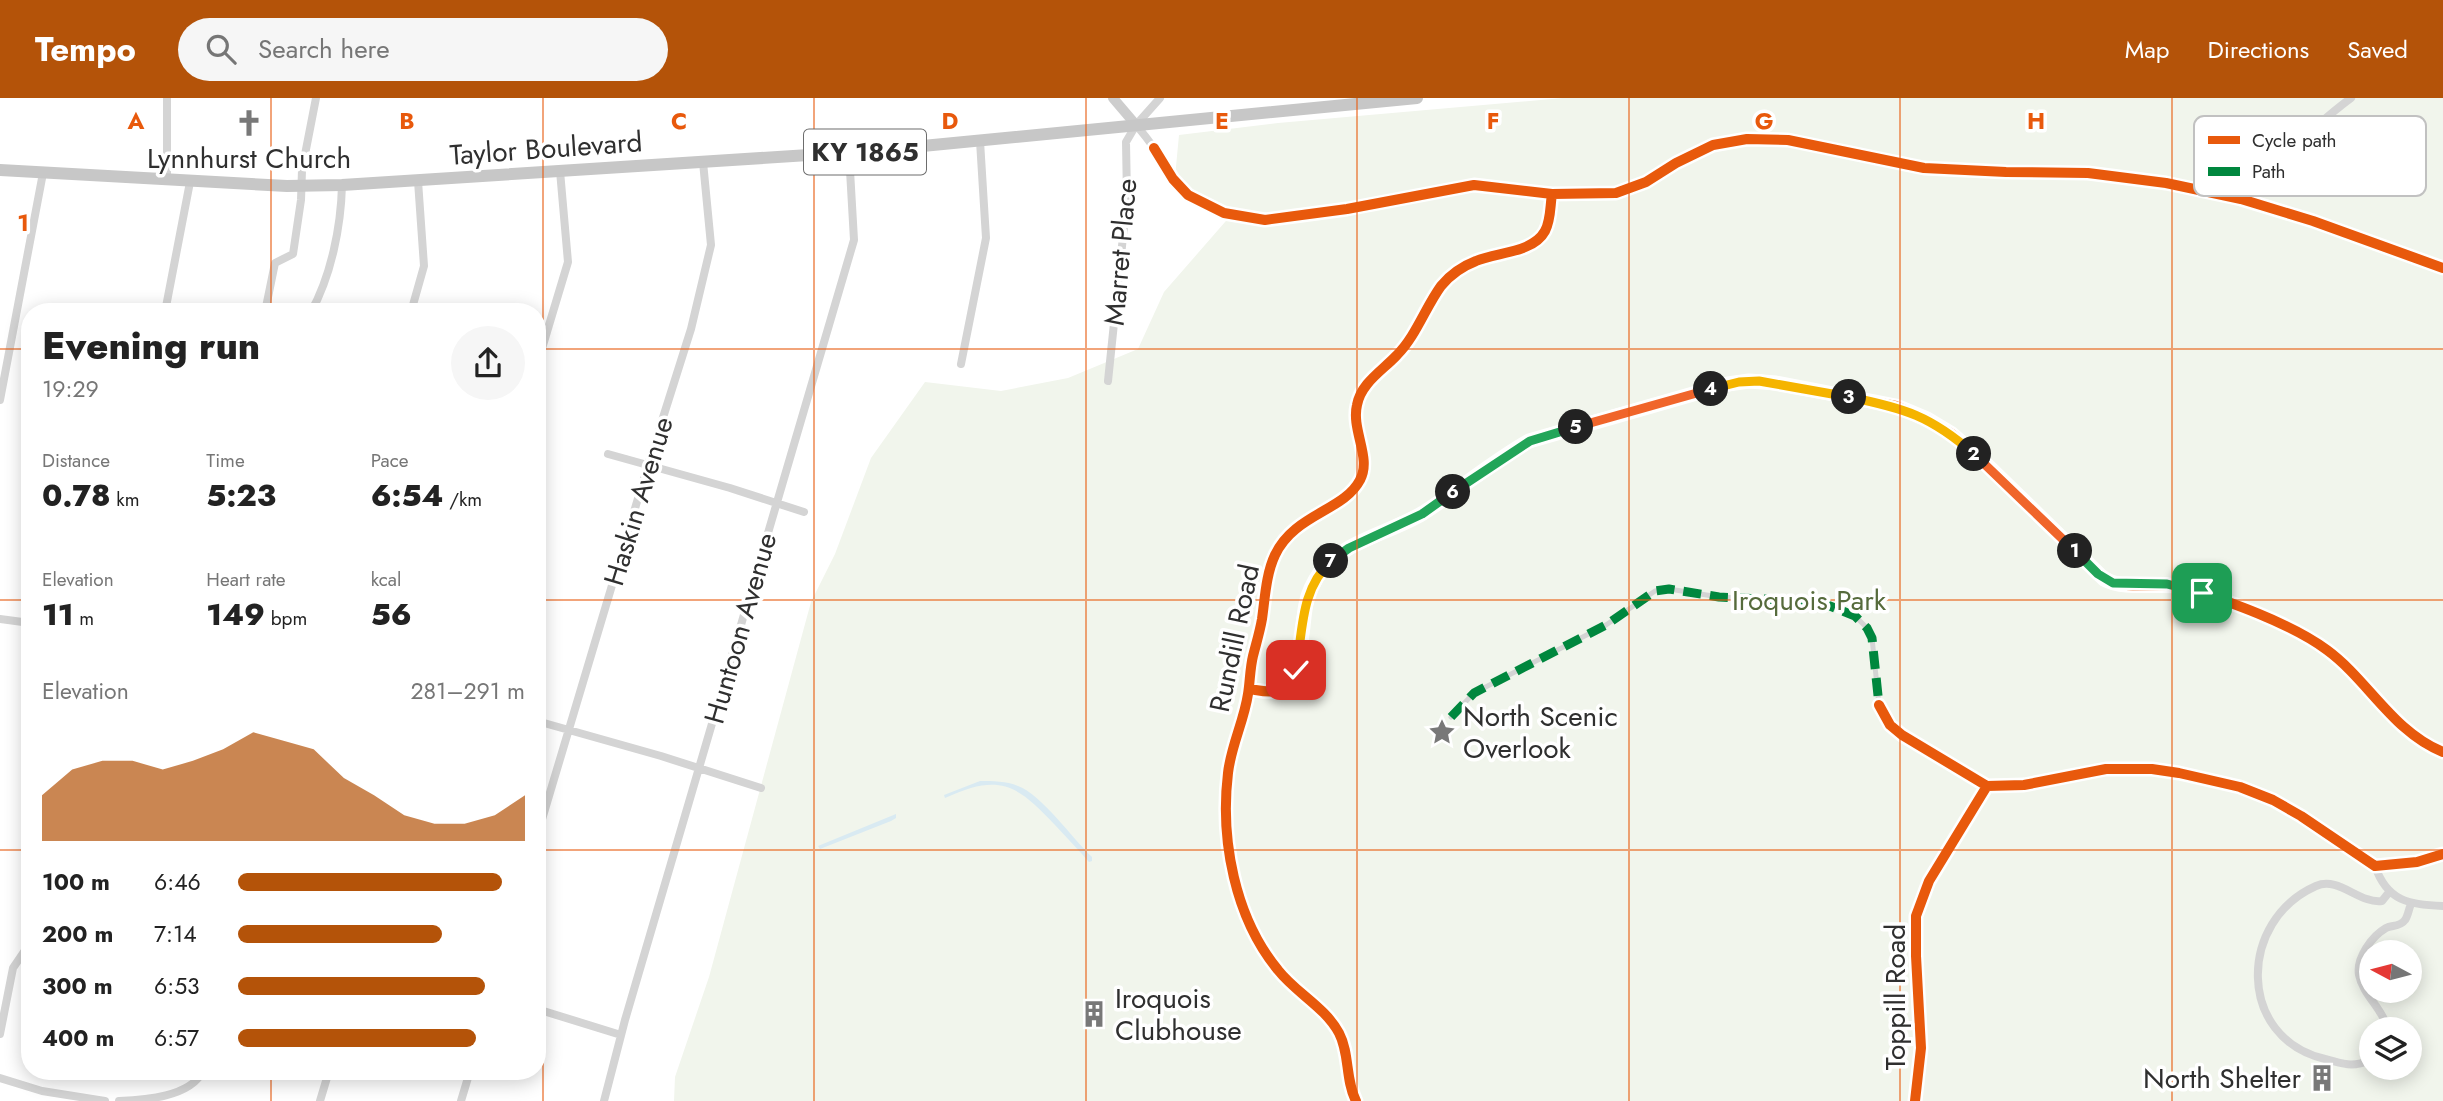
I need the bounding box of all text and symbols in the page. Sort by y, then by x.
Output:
search box [178,18,668,81]
text: Tempo [35,26,136,73]
icon: search [202,30,240,68]
text: Search here [258,30,390,68]
text: Map [2125,32,2170,67]
text: Directions [2208,32,2309,67]
text: Saved [2347,32,2408,67]
text: A [127,104,145,138]
text: B [399,104,415,138]
text: C [671,104,687,138]
text: D [942,104,959,138]
text: E [1215,104,1229,138]
text: F [1487,104,1499,138]
text: G [1755,104,1773,138]
text: H [2027,104,2045,138]
church icon: Lynnhurst Church [234,108,264,138]
legend [2194,116,2426,196]
street label: Taylor Boulevard [448,121,644,176]
text: Cycle path [2252,127,2337,154]
road number: KY 1865 [804,130,926,174]
place label: Lynnhurst Church [147,138,351,179]
text: Path [2252,158,2286,185]
street label: Marret Place [1094,177,1147,327]
text: 1 [17,206,29,240]
text: Evening run [42,318,260,373]
button: share [451,326,525,400]
text: 19:29 [42,372,99,406]
pin: 4 [1694,372,1728,406]
text: 4 [1704,375,1717,402]
pin: 3 [1832,380,1867,414]
text: 3 [1843,383,1854,410]
pin: 5 [1558,410,1594,444]
street label: Haskin Avenue [593,412,684,591]
text: 5 [1569,413,1582,440]
pin: 2 [1956,436,1992,472]
text: 2 [1967,440,1980,467]
text: Distance [42,447,110,474]
text: Time [206,447,245,474]
text: Pace [371,447,409,474]
text: 0.78 [42,474,111,517]
text: 5:23 [206,474,276,517]
text: 6:54 [371,474,443,517]
pin: 6 [1436,474,1470,510]
text: 6 [1446,478,1459,505]
text: km [111,486,140,513]
text: /km [443,486,482,513]
street label: Huntoon Avenue [694,528,787,728]
pin: 1 [2058,533,2092,568]
text: 1 [2070,537,2079,564]
pin: 7 [1314,544,1348,578]
text: 7 [1325,547,1336,574]
street label: Rundill Road [1199,560,1270,716]
pin [2172,563,2232,623]
text: Elevation [42,566,114,593]
text: Heart rate [206,566,286,593]
text: kcal [371,566,401,593]
icon: arrive [2183,574,2221,612]
park label: Iroquois Park [1732,580,1887,621]
text: 11 [42,593,74,636]
text: 149 [206,593,265,636]
text: 56 [371,593,412,636]
text: m [74,605,94,632]
text: bpm [265,605,307,632]
pin [1266,640,1326,700]
icon: check [1277,651,1315,689]
text: Elevation [42,674,129,708]
text: 281–291 m [410,674,525,708]
place label: North Scenic Overlook [1463,696,1618,769]
place icon: North Scenic Overlook [1427,717,1457,747]
text: 100 m [42,865,110,899]
text: 6:46 [154,865,201,899]
text: 200 m [42,917,113,951]
text: 7:14 [154,917,197,951]
street label: Toppill Road [1875,924,1916,1070]
north arrow [2359,940,2422,1003]
map controls [2359,940,2422,1080]
text: 300 m [42,969,113,1003]
text: 6:53 [154,969,200,1003]
place label: Iroquois Clubhouse [1115,978,1242,1051]
building icon: Iroquois Clubhouse [1079,999,1109,1029]
button: layers [2359,1017,2422,1080]
text: 400 m [42,1021,114,1055]
text: 6:57 [154,1021,199,1055]
place label: North Shelter [2143,1058,2301,1099]
building icon: North Shelter [2307,1063,2337,1093]

